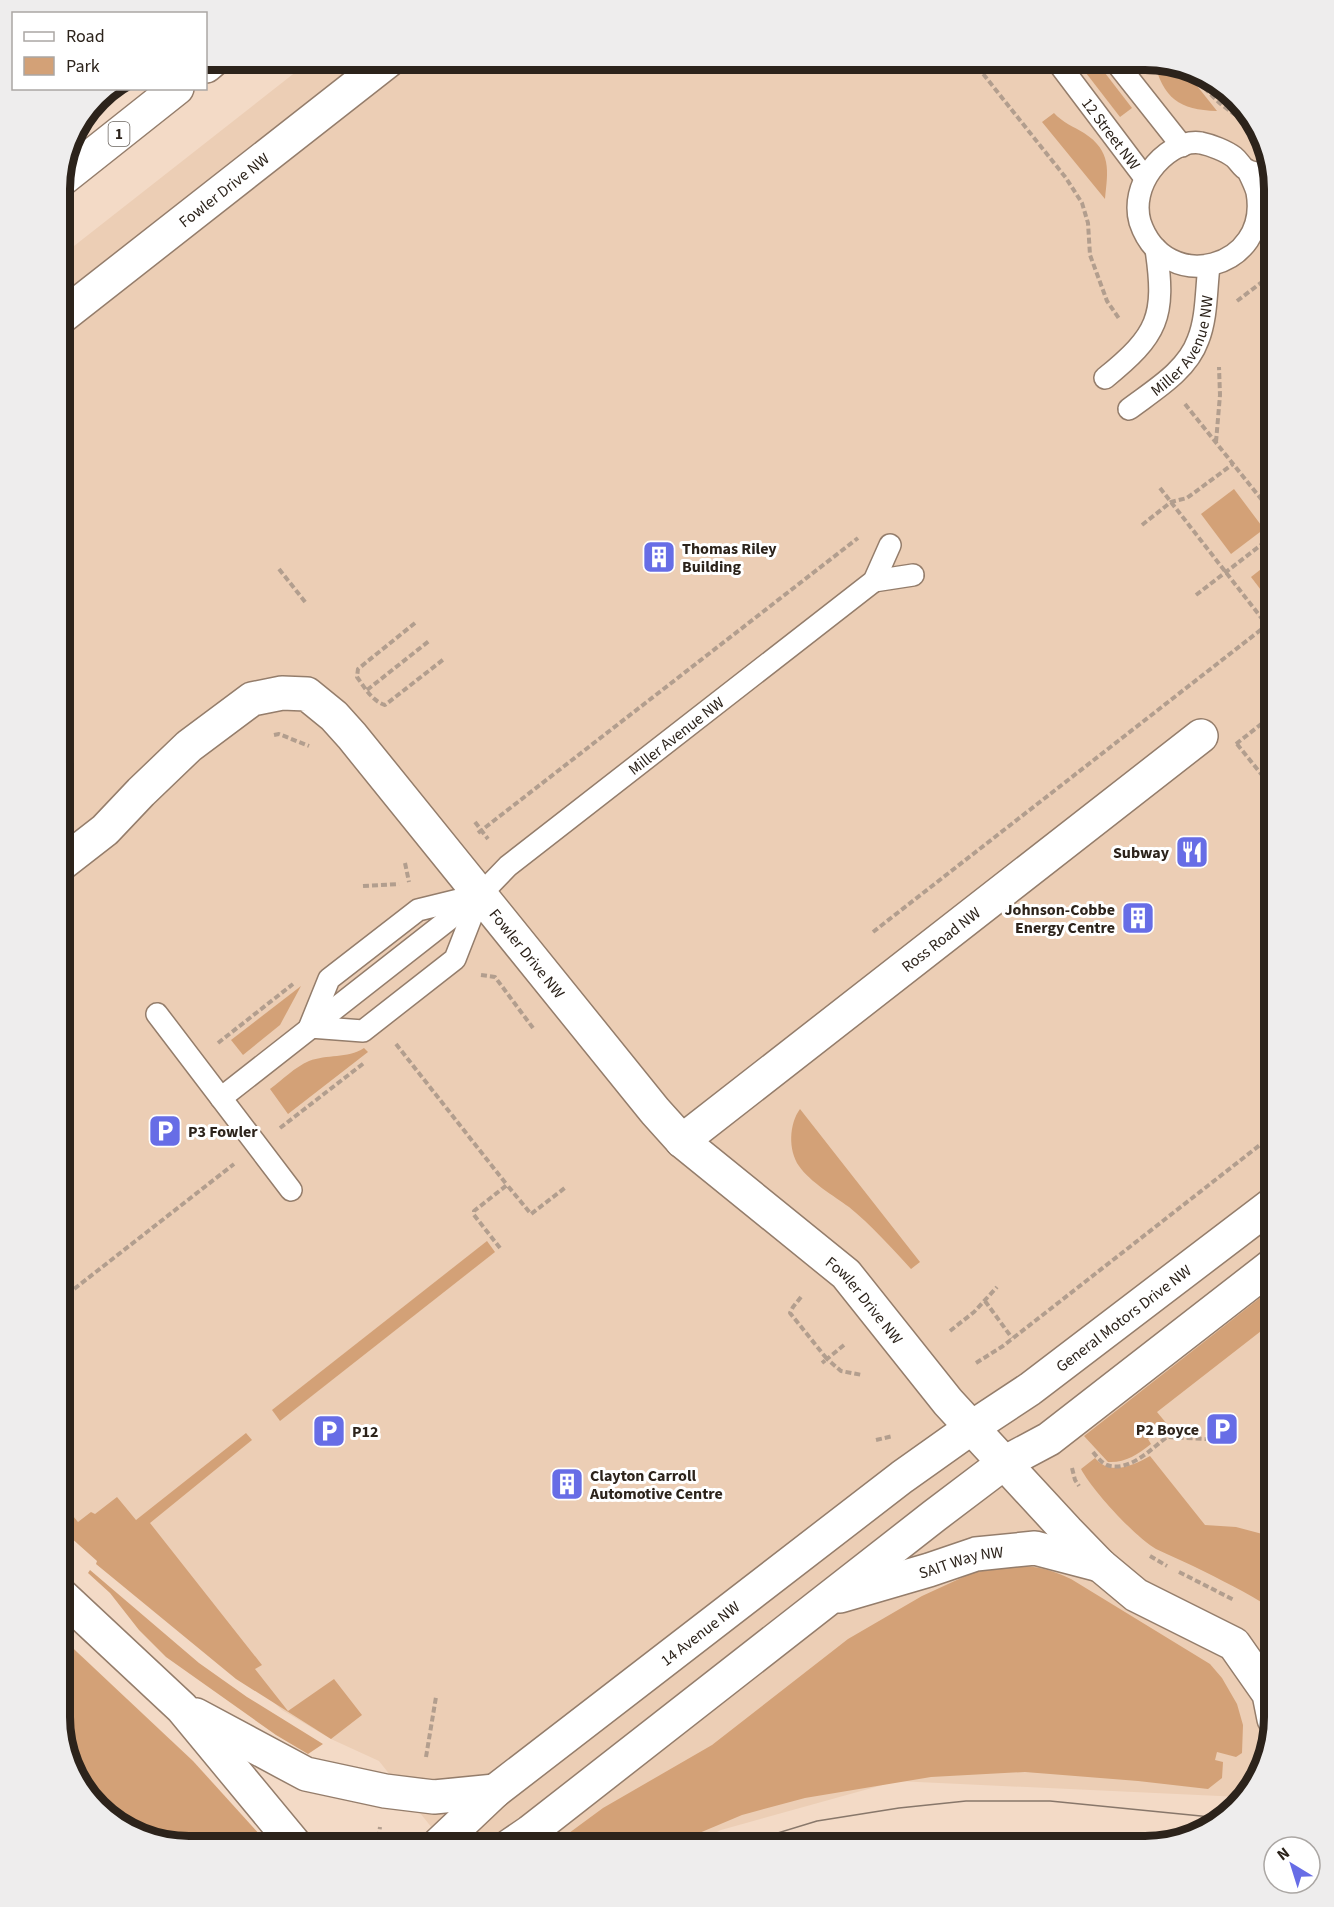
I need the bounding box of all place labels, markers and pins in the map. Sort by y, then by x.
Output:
place label: Thomas Riley Building [682,538,777,578]
building icon: Thomas Riley Building [641,539,677,575]
restaurant icon: Subway [1174,834,1210,870]
place label: Subway [1113,842,1170,864]
place label: Johnson-Cobbe Energy Centre [1004,899,1115,939]
building icon: Johnson-Cobbe Energy Centre [1120,900,1156,936]
parking icon: P3 Fowler [147,1113,183,1149]
place label: P3 Fowler [188,1121,258,1143]
parking icon: P2 Boyce [1204,1411,1240,1447]
parking icon: P12 [311,1413,347,1449]
place label: P2 Boyce [1136,1419,1199,1441]
place label: P12 [352,1421,378,1443]
place label: Clayton Carroll Automotive Centre [589,1465,723,1505]
building icon: Clayton Carroll Automotive Centre [549,1466,585,1502]

